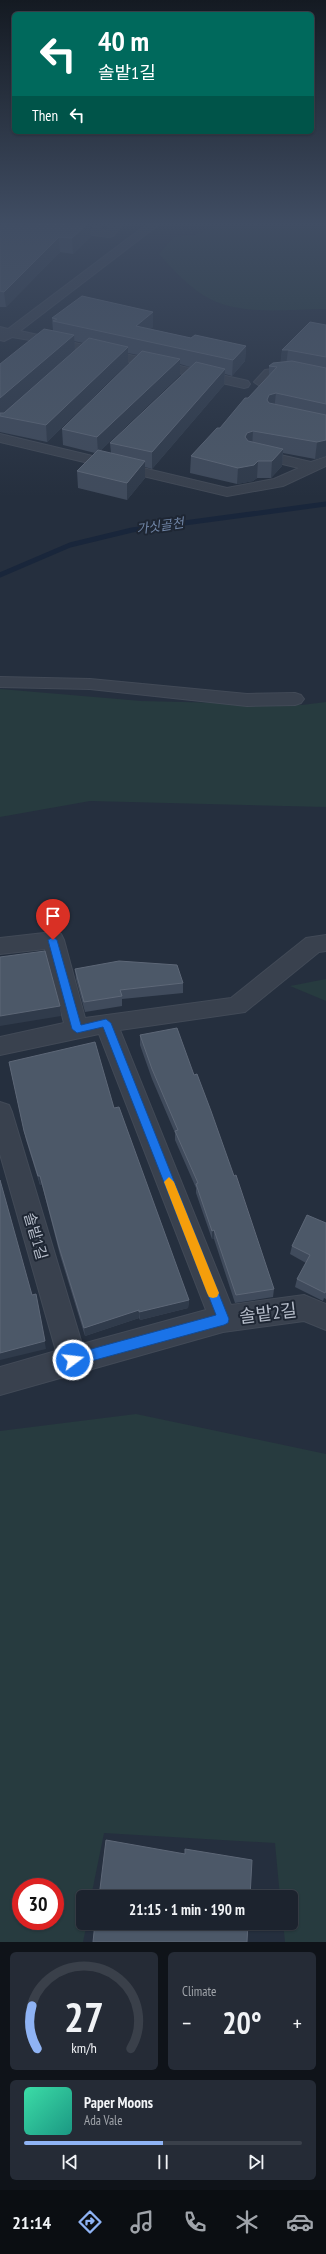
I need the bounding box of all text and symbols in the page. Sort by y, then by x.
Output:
text: 40 m [98,22,149,59]
icon: left [32,28,84,80]
text: 솔밭1길 [98,61,156,84]
icon: left [66,104,88,126]
text: Then [32,106,58,125]
water label: 가싯골천 [135,514,186,538]
pin [36,899,70,940]
icon: arrive [42,905,64,927]
street label: 솔밭1길 [20,1210,52,1262]
street label: 솔밭2길 [238,1298,298,1328]
position arrow [52,1339,94,1381]
speed limit sign: 30 [12,1878,64,1930]
text: 21:15 · 1 min · 190 m [129,1900,245,1919]
text: Climate [182,1983,216,2000]
text: 27 [64,1990,104,2043]
text: 20° [222,2003,262,2042]
text: − [182,2009,191,2037]
text: + [293,2009,302,2037]
text: km/h [71,2038,97,2057]
text: Paper Moons [84,2093,153,2112]
text: Ada Vale [84,2112,123,2129]
icon: previous [59,2151,81,2173]
icon: pause [152,2151,174,2173]
icon: next [245,2151,267,2173]
icon: directions [76,2208,104,2236]
icon: music [128,2208,156,2236]
icon: phone [181,2208,209,2236]
icon: climate [233,2208,261,2236]
icon: car [286,2208,314,2236]
text: 21:14 [12,2211,51,2234]

